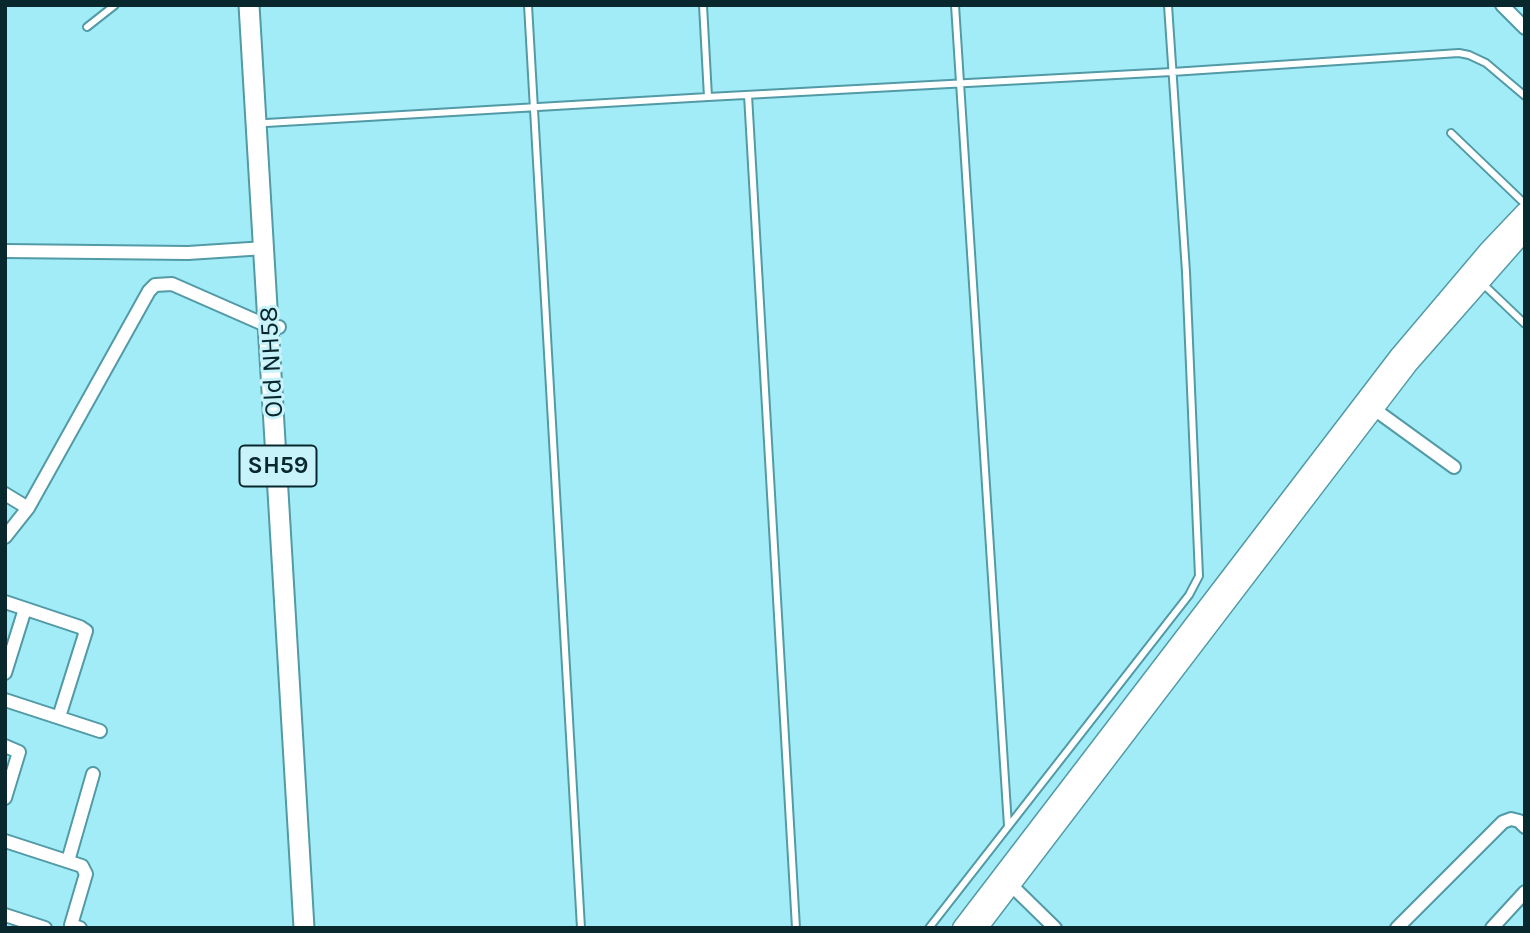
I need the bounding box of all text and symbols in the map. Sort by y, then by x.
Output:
street label: Old NH58 [254,306,290,418]
road number: SH59 [240,446,316,486]

